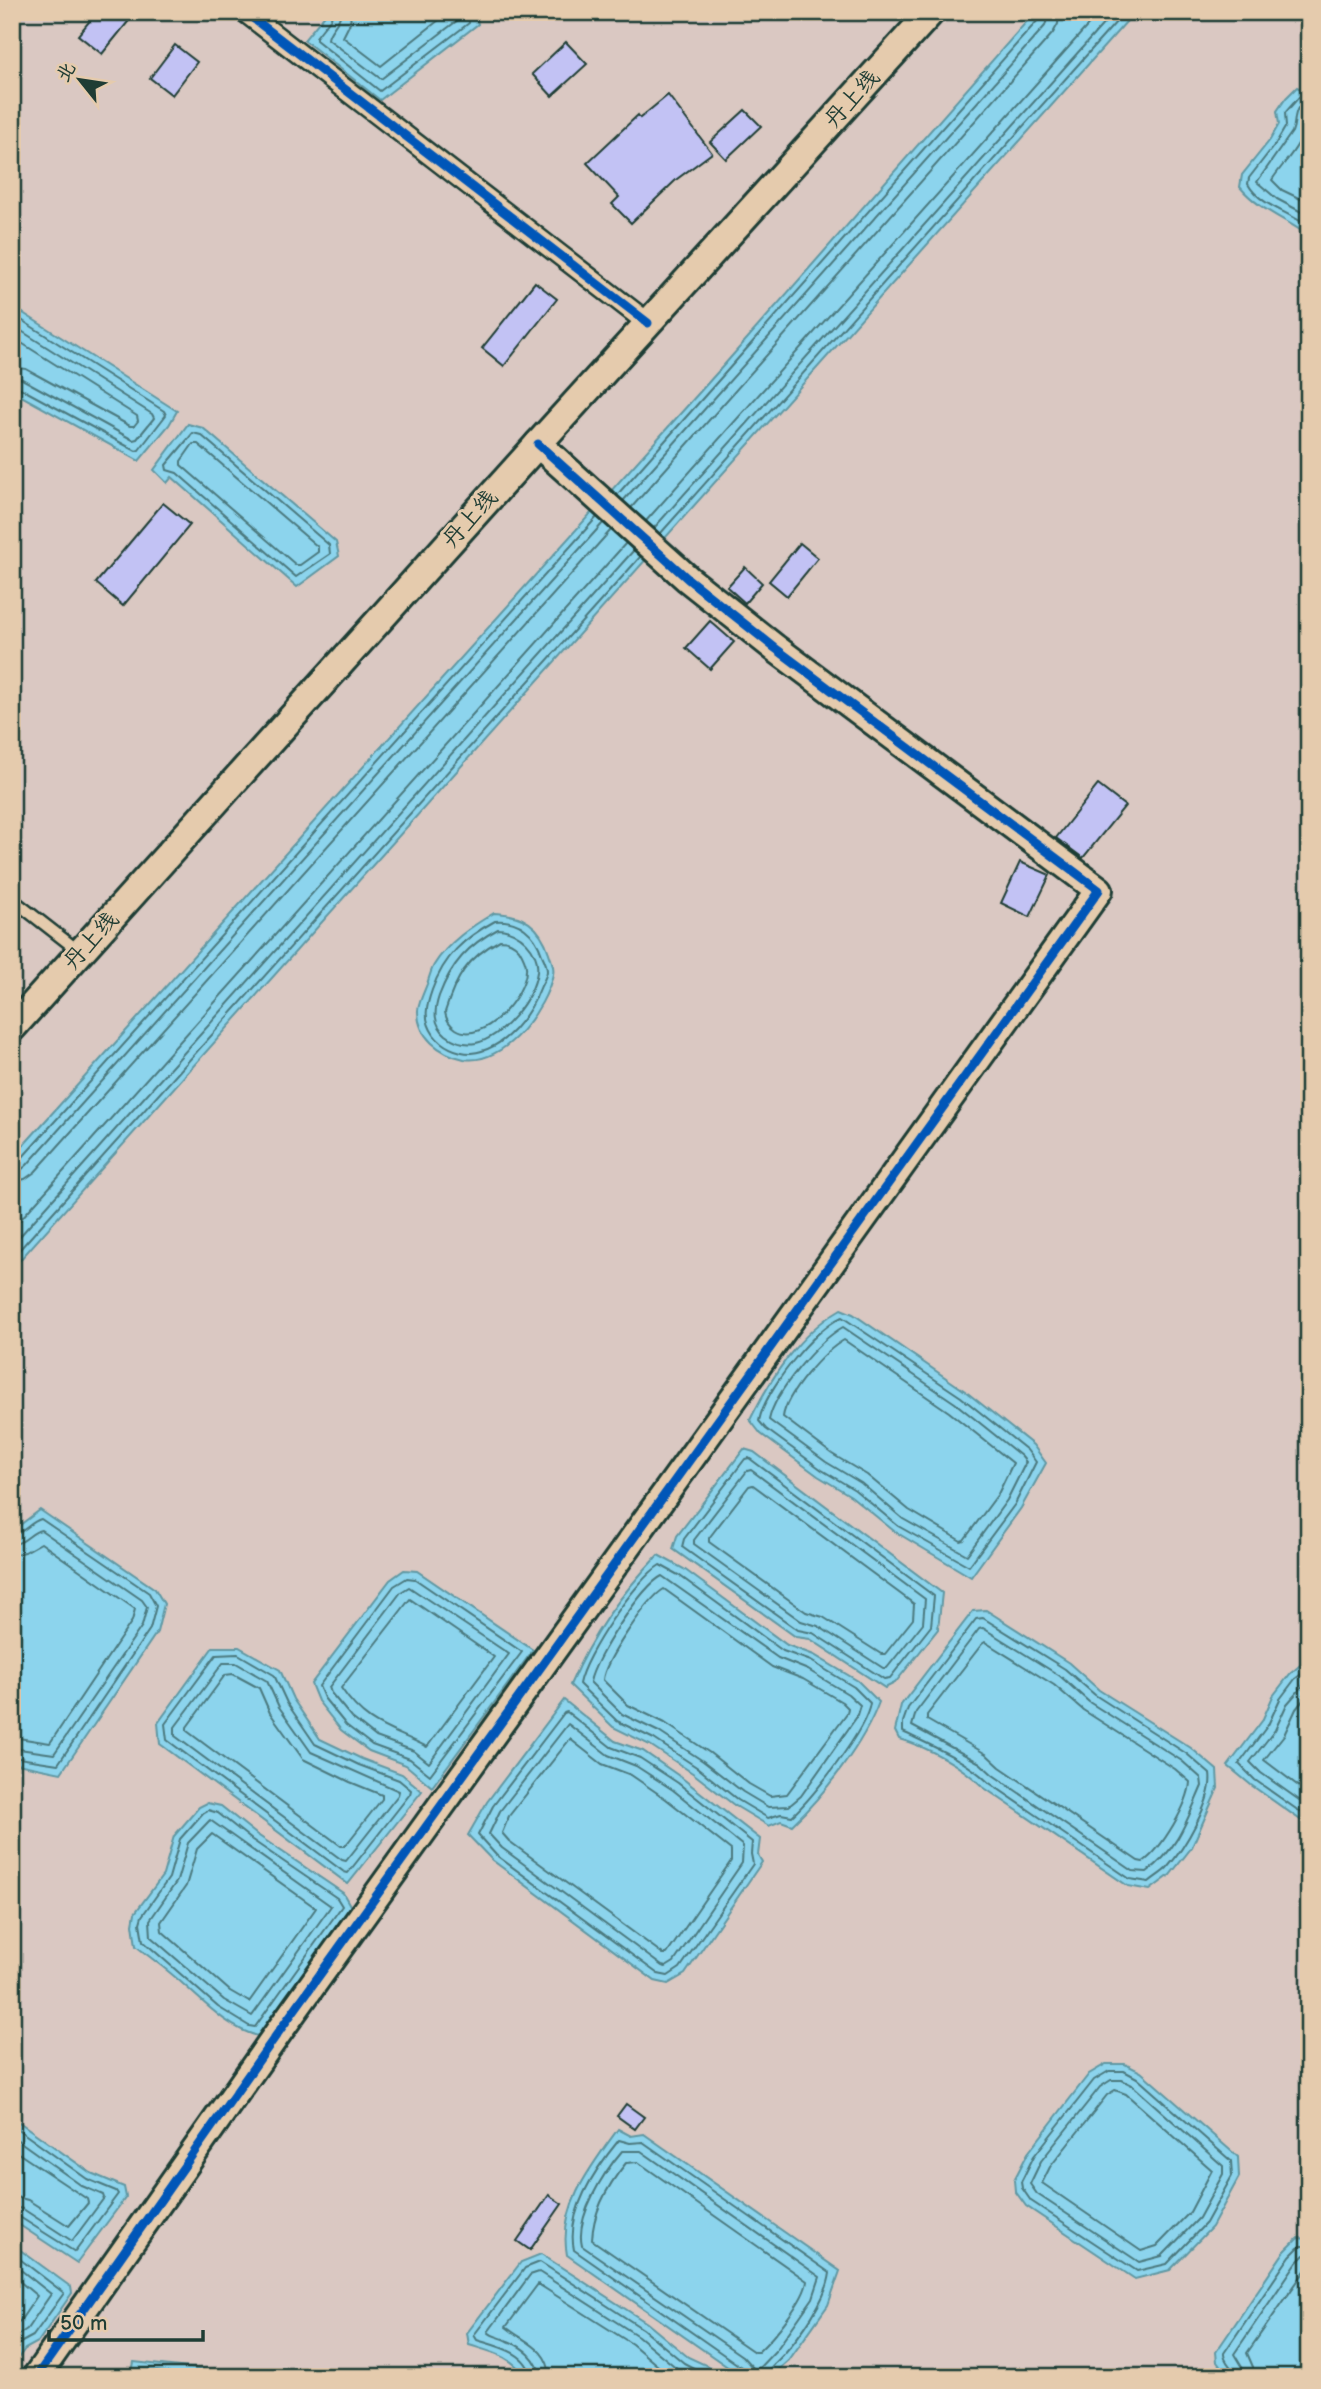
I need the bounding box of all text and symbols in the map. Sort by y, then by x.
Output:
north arrow [46,46,116,116]
text: 北 [52,58,81,86]
street label: 丹上线 [819,64,885,134]
street label: 丹上线 [437,484,503,554]
street label: 丹上线 [58,906,124,976]
scale bar [49,2298,203,2342]
text: 50 m [60,2311,107,2336]

